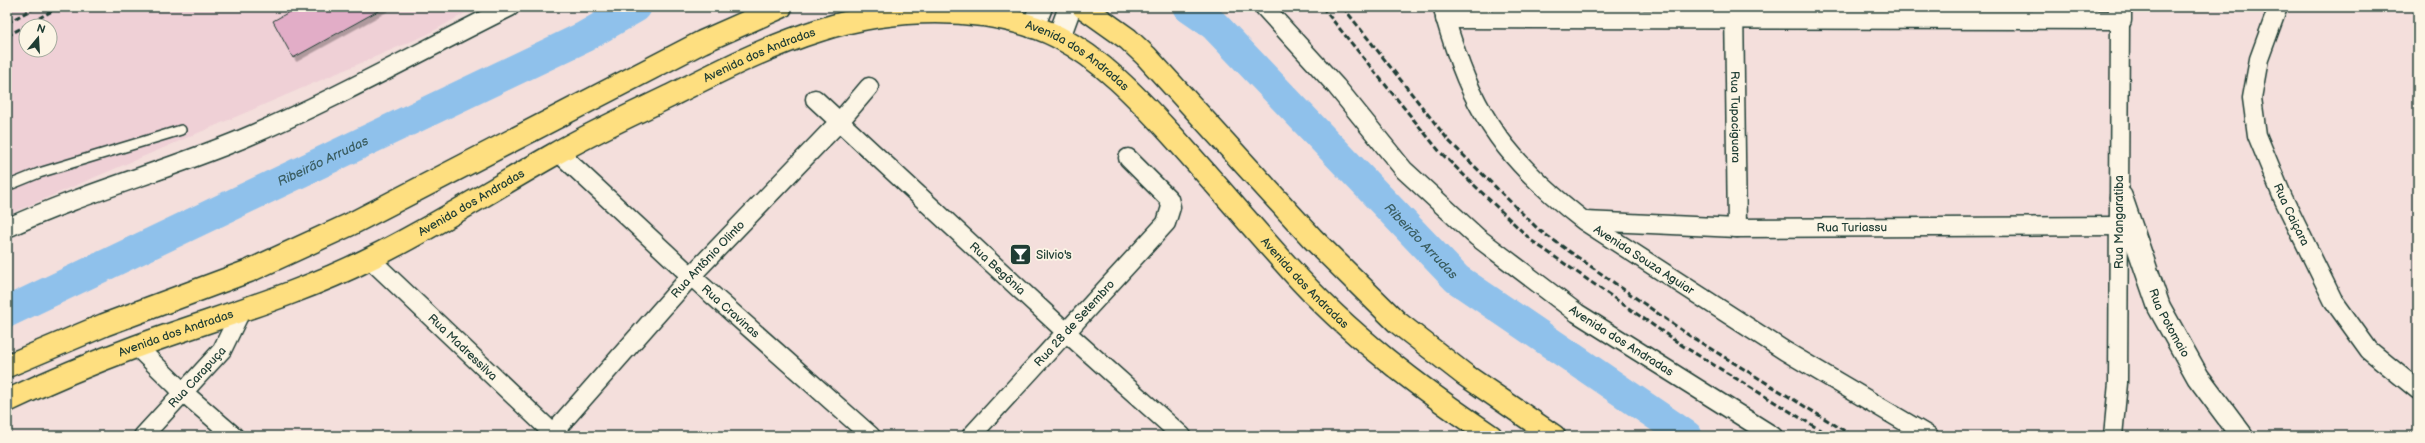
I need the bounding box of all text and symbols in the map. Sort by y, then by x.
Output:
street label: Avenida dos Andradas [1024,17,1132,94]
north arrow [18,18,58,58]
text: N [35,22,47,36]
street label: Avenida dos Andradas [701,24,817,86]
street label: Rua Tupaciguara [1727,71,1744,163]
water label: Ribeirão Arrudas [275,133,372,190]
street label: Avenida dos Andradas [415,166,527,239]
street label: Rua Mangaratiba [2112,175,2127,269]
street label: Rua Caiçara [2270,181,2313,248]
water label: Ribeirão Arrudas [1381,200,1461,283]
street label: Rua Antônio Olinto [668,217,748,301]
street label: Rua Turiassu [1817,220,1887,235]
street label: Avenida Souza Aguiar [1591,222,1698,298]
street label: Avenida dos Andradas [1258,234,1352,332]
street label: Rua Begônia [966,239,1029,298]
bar icon: Silvio's [1007,242,1033,268]
place label: Silvio's [1036,248,1072,263]
street label: Rua 28 de Setembro [1031,277,1118,370]
street label: Rua Cravinas [699,282,763,341]
street label: Rua Potomaio [2146,286,2193,360]
street label: Avenida dos Andradas [1566,302,1677,379]
street label: Avenida dos Andradas [116,306,235,360]
street label: Rua Madressilva [425,311,501,384]
street label: Rua Carapuça [165,343,229,411]

